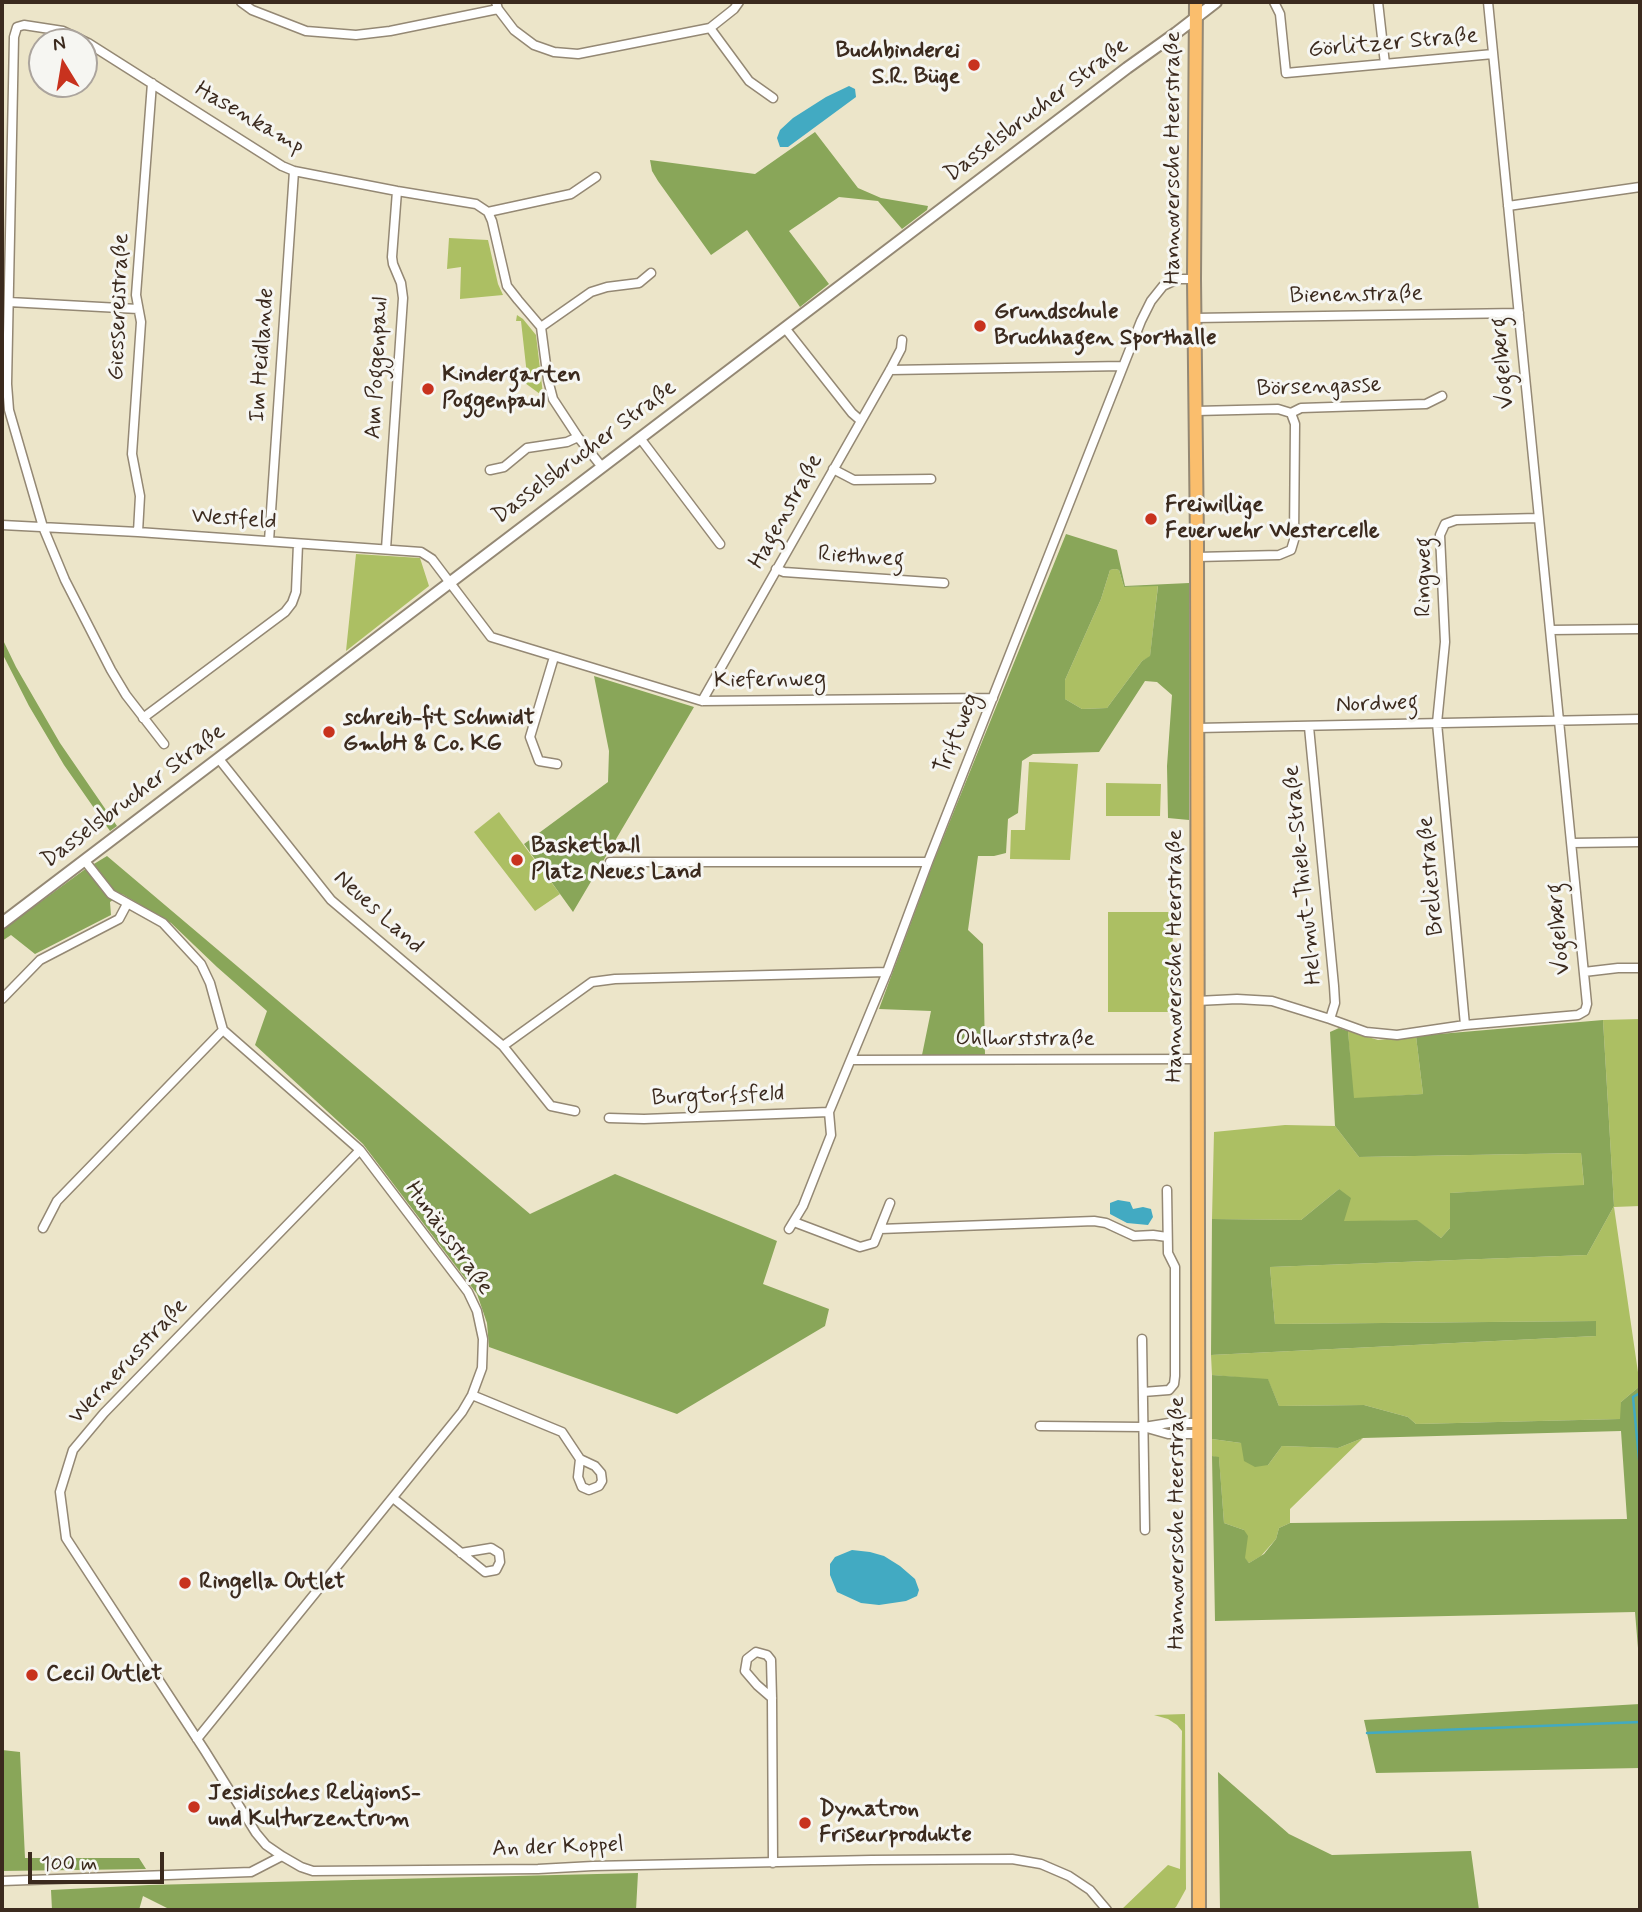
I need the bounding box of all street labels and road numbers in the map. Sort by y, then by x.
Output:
street label: Görlitzer Straße [1307,23,1479,65]
street label: Hannoversche Heerstraße [1160,31,1188,285]
street label: Dasselsbrucher Straße [939,33,1135,189]
street label: Hasenkamp [189,77,309,161]
street label: Giessereistraße [104,233,136,381]
street label: Bienenstraße [1289,281,1423,311]
street label: Im Heidlande [245,287,281,423]
street label: Am Poggenpaul [360,296,396,440]
street label: Vogelberg [1486,316,1522,410]
street label: Börsengasse [1256,372,1382,404]
street label: Dasselsbrucher Straße [487,375,683,531]
street label: Hagenstraße [744,450,830,574]
street label: Westfeld [190,503,278,537]
street label: Ringweg [1411,537,1439,617]
street label: Riethweg [817,541,905,575]
street label: Kiefernweg [714,666,826,696]
street label: Triftweg [929,690,987,778]
street label: Nordweg [1335,690,1419,720]
street label: Dasselsbrucher Straße [36,719,232,875]
street label: Helmut-Thiele-Straße [1279,764,1329,986]
street label: Breliestraße [1413,815,1451,937]
street label: Hannoversche Heerstraße [1162,829,1190,1083]
street label: Neues Land [327,865,429,961]
street label: Vogelberg [1542,882,1578,976]
street label: Ohlhorststraße [955,1026,1095,1054]
street label: Burgtorfsfeld [651,1081,785,1113]
street label: Hunäusstraße [398,1177,498,1301]
street label: Wernerusstraße [64,1293,194,1431]
street label: Hannoversche Heerstraße [1164,1396,1192,1650]
street label: An der Koppel [492,1832,624,1864]

